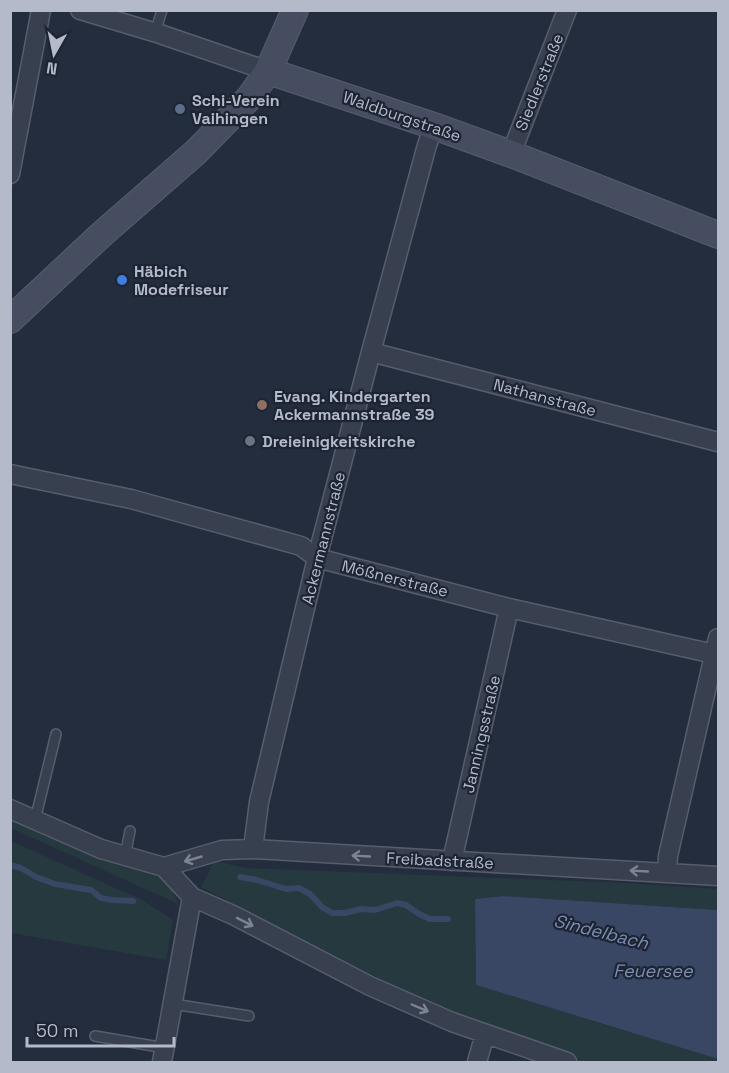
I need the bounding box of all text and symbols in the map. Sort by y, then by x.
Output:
north arrow [24,24,84,84]
street label: Siedlerstraße [510,31,568,134]
text: N [45,57,59,80]
street label: Waldburgstraße [340,86,464,146]
place label: Schi-Verein Vaihingen [192,90,280,129]
marker: Schi-Verein Vaihingen [173,102,187,116]
place label: Häbich Modefriseur [134,261,228,300]
marker: Häbich Modefriseur [115,273,129,287]
street label: Nathanstraße [491,374,599,421]
place label: Evang. Kindergarten Ackermannstraße 39 [274,386,435,425]
marker: Evang. Kindergarten Ackermannstraße 39 [255,398,269,412]
place label: Dreieinigkeitskirche [262,431,416,452]
marker: Dreieinigkeitskirche [243,434,257,448]
street label: Ackermannstraße [297,470,350,607]
street label: Mößnerstraße [339,555,450,602]
street label: Janningsstraße [458,673,505,795]
street label: Freibadstraße [386,847,494,874]
one-way arrow [351,850,371,861]
one-way arrow [184,854,203,865]
one-way arrow [630,866,650,877]
water label: Sindelbach [551,909,652,955]
one-way arrow [236,916,254,928]
water label: Feuersee [613,959,694,982]
one-way arrow [411,1003,429,1014]
scale bar [27,1010,174,1048]
text: 50 m [36,1019,78,1042]

